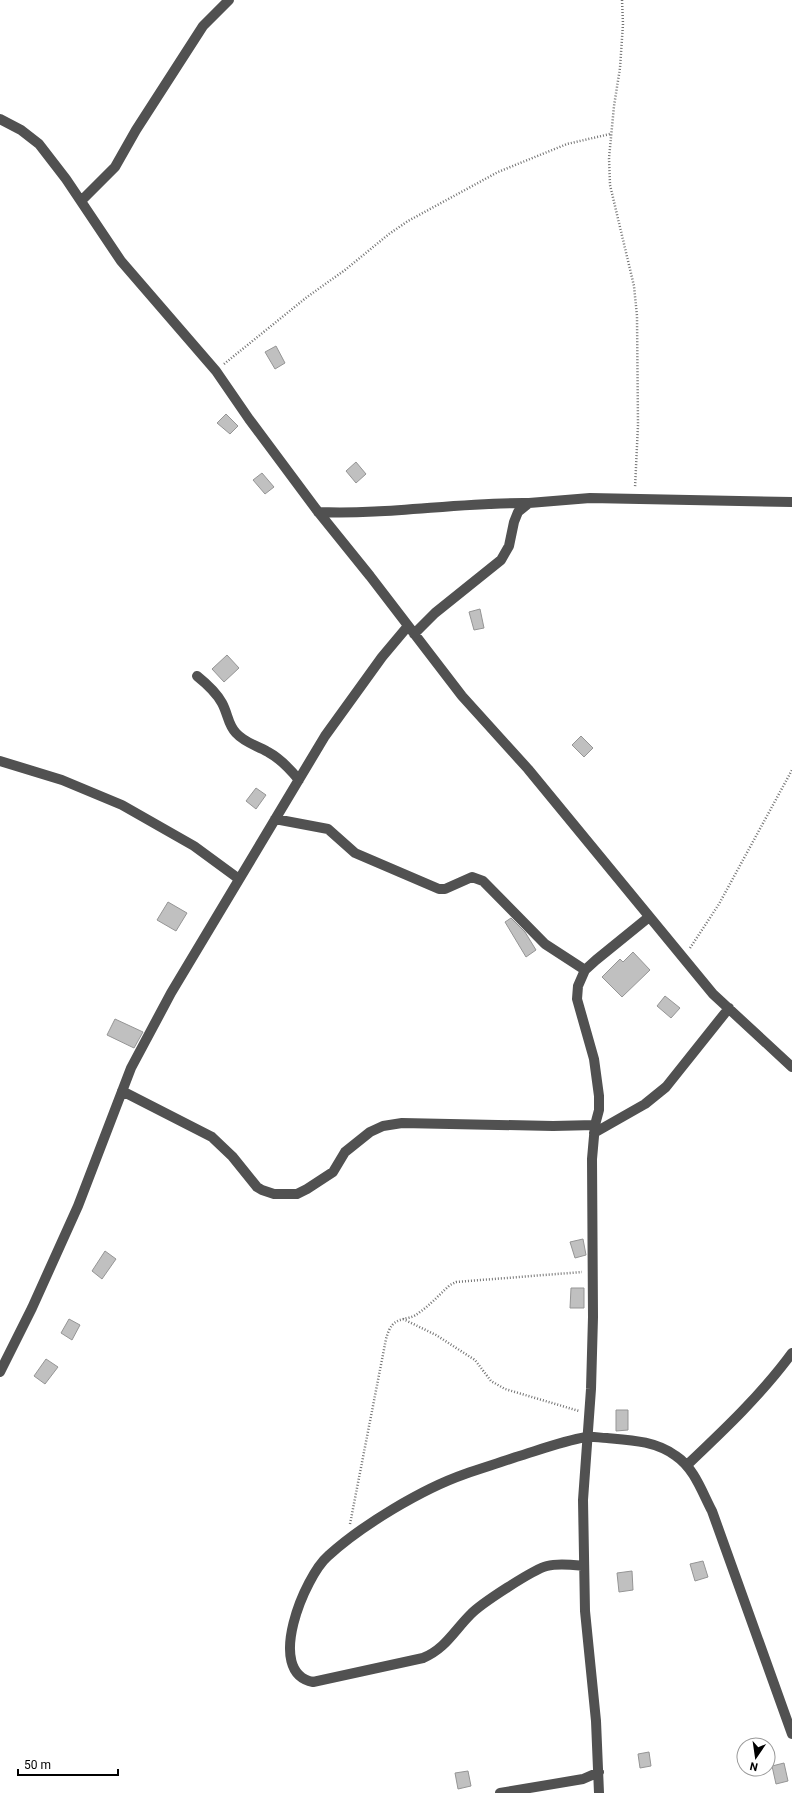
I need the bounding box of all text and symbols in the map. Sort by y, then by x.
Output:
north arrow [736,1737,776,1777]
scale bar [18,1751,118,1777]
text: 50 m [24,1758,51,1772]
text: N [748,1759,759,1773]

